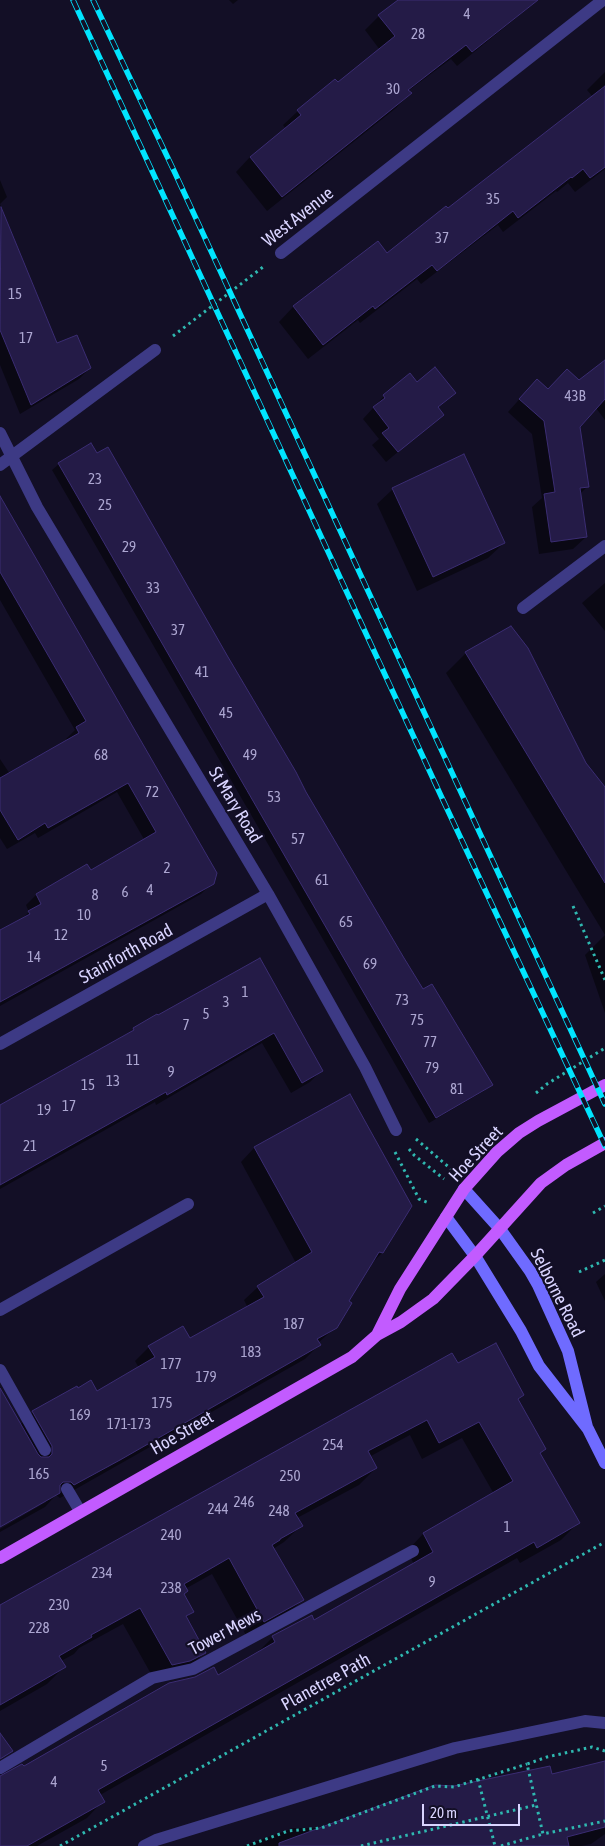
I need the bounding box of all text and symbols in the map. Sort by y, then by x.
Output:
house number: 4 [463,5,471,23]
house number: 28 [411,25,425,43]
house number: 30 [386,80,400,98]
street label: West Avenue [258,182,338,252]
house number: 35 [486,190,500,208]
house number: 37 [435,229,449,247]
house number: 15 [8,285,22,303]
house number: 17 [19,329,33,347]
house number: 43B [564,387,586,405]
house number: 23 [88,470,102,488]
house number: 25 [98,496,112,514]
house number: 29 [122,538,136,556]
house number: 33 [146,579,160,597]
house number: 37 [171,621,185,639]
house number: 41 [195,663,209,681]
house number: 45 [219,704,233,722]
house number: 68 [94,746,108,764]
house number: 49 [243,746,257,764]
street label: St Mary Road [204,763,266,847]
house number: 72 [145,783,159,801]
house number: 53 [267,788,281,806]
house number: 57 [291,830,305,848]
house number: 2 [163,859,171,877]
house number: 61 [315,871,329,889]
house number: 4 [146,881,154,899]
house number: 6 [121,883,129,901]
house number: 8 [91,886,99,904]
house number: 10 [77,906,91,924]
house number: 65 [339,913,353,931]
street label: Stainforth Road [76,920,176,988]
house number: 12 [54,926,68,944]
house number: 14 [27,948,41,966]
house number: 69 [363,955,377,973]
house number: 1 [241,983,249,1001]
house number: 73 [395,991,409,1009]
house number: 3 [222,993,230,1011]
house number: 5 [202,1005,210,1023]
house number: 75 [410,1011,424,1029]
house number: 7 [182,1016,190,1034]
house number: 77 [423,1033,437,1051]
house number: 11 [126,1051,140,1069]
house number: 79 [425,1059,439,1077]
house number: 9 [167,1063,175,1081]
house number: 13 [106,1072,120,1090]
house number: 15 [81,1076,95,1094]
house number: 81 [450,1080,464,1098]
house number: 17 [62,1097,76,1115]
house number: 19 [37,1101,51,1119]
street label: Hoe Street [445,1121,507,1187]
house number: 21 [23,1137,37,1155]
street label: Selborne Road [525,1245,589,1341]
house number: 187 [283,1315,305,1333]
house number: 183 [240,1343,262,1361]
house number: 177 [160,1355,182,1373]
house number: 179 [195,1368,217,1386]
house number: 175 [151,1394,173,1412]
house number: 169 [69,1406,91,1424]
street label: Hoe Street [147,1406,217,1460]
house number: 171-173 [107,1415,151,1433]
house number: 254 [322,1436,344,1454]
house number: 165 [28,1465,50,1483]
house number: 250 [279,1467,301,1485]
house number: 246 [233,1493,255,1511]
house number: 244 [207,1500,229,1518]
house number: 248 [268,1502,290,1520]
house number: 1 [503,1518,511,1536]
house number: 240 [160,1526,182,1544]
house number: 234 [91,1564,113,1582]
house number: 9 [428,1573,436,1591]
house number: 238 [160,1579,182,1597]
house number: 230 [48,1596,70,1614]
street label: Tower Mews [185,1604,265,1660]
house number: 228 [28,1619,50,1637]
street label: Planetree Path [278,1649,374,1715]
house number: 5 [100,1757,108,1775]
house number: 4 [50,1773,58,1791]
scale bar [425,1794,522,1826]
text: 20 m [430,1804,457,1821]

